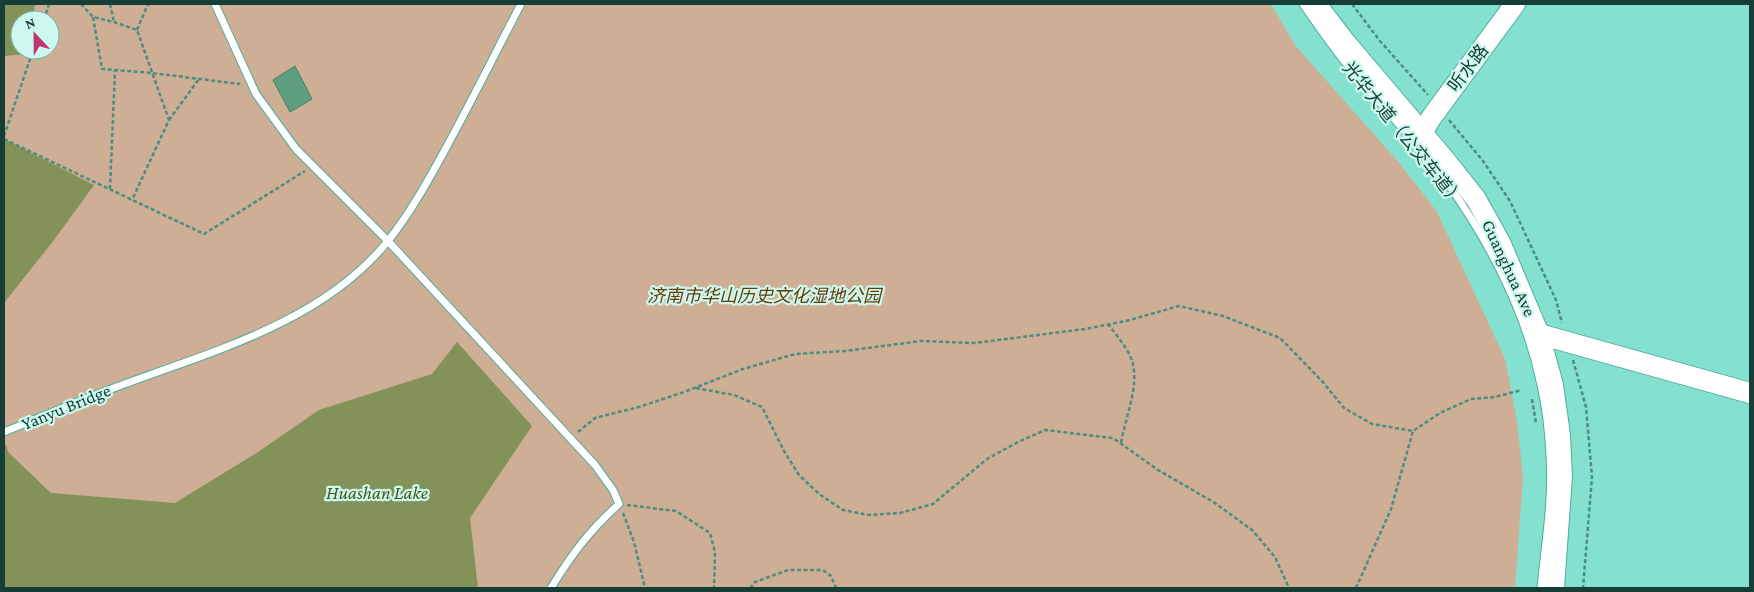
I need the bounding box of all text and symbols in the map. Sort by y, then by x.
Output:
north arrow [10,10,60,60]
text: N [23,14,38,32]
street label: 听水路 [1444,40,1492,96]
street label: 光华大道（公交车道） [1339,58,1467,210]
street label: Guanghua Ave [1478,216,1540,320]
park label: 济南市华山历史文化湿地公园 [647,286,884,306]
street label: Yanyu Bridge [18,380,114,434]
water label: Huashan Lake [326,482,428,503]

